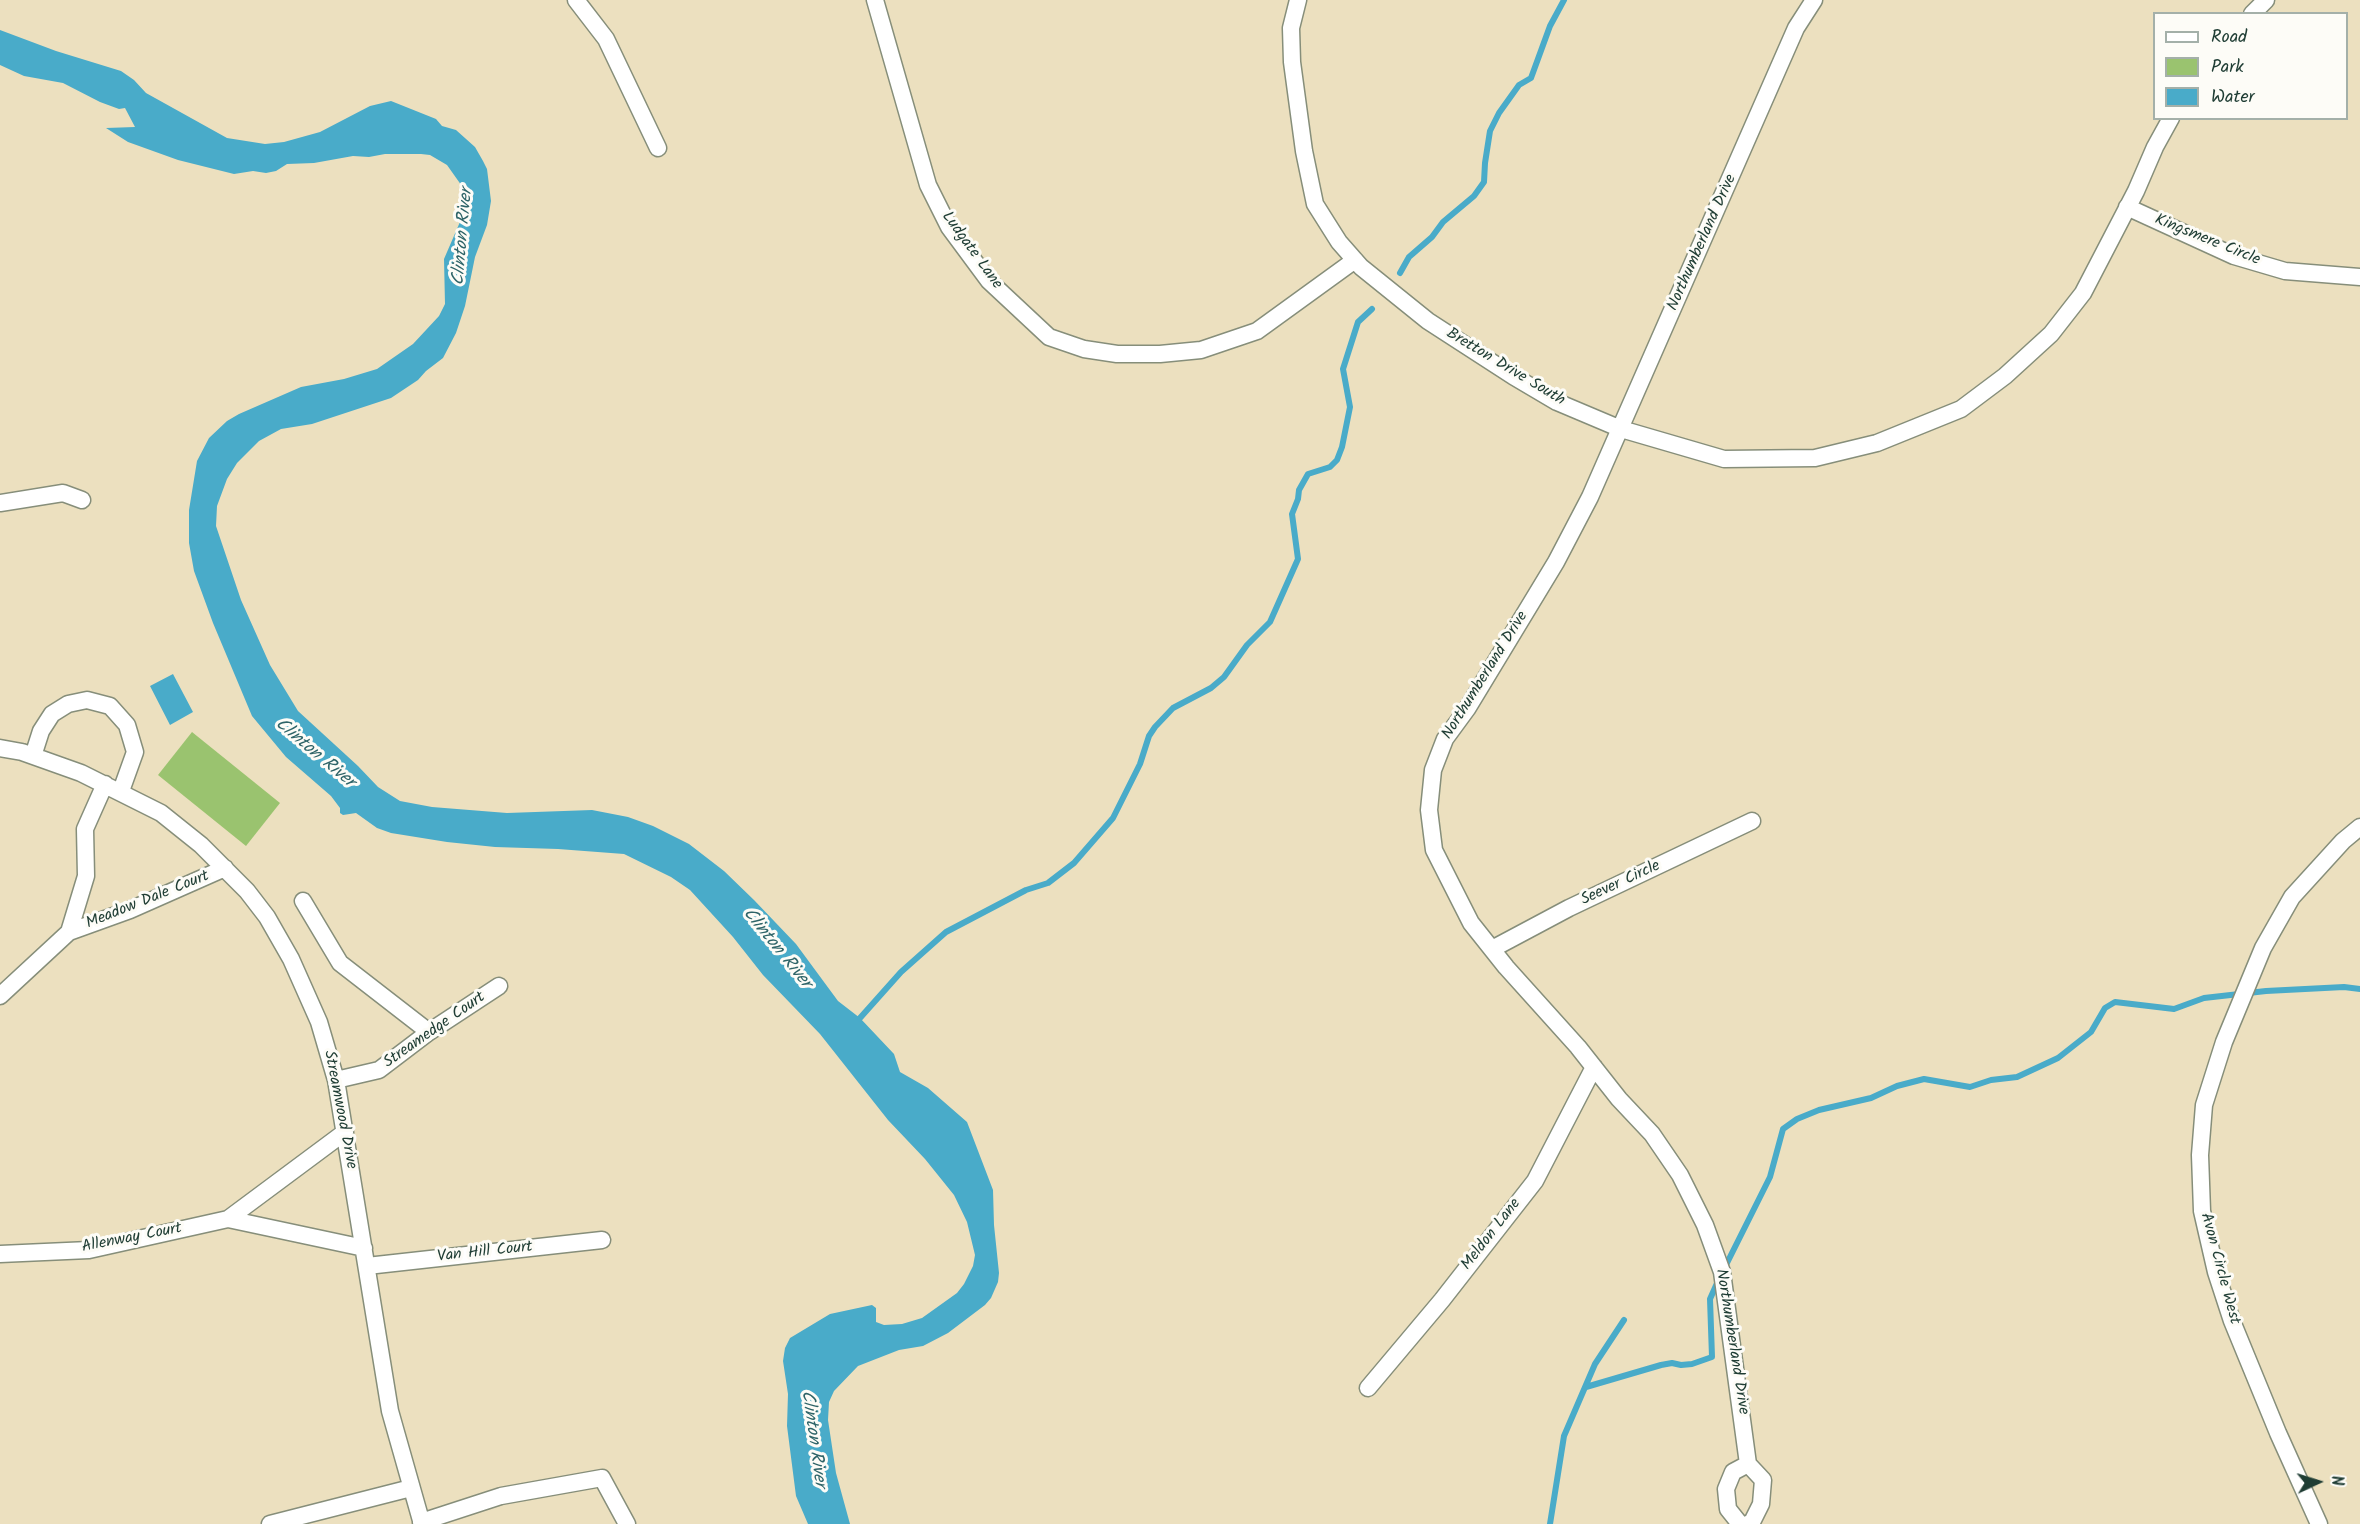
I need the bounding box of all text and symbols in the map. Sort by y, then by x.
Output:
legend [2153,12,2348,120]
text: Road [2211,23,2247,52]
text: Park [2211,53,2244,82]
text: Water [2211,83,2255,112]
street label: Northumberland Drive [1664,172,1742,314]
water label: Clinton River [449,188,479,286]
street label: Ludgate Lane [936,208,1006,294]
street label: Kingsmere Circle [2151,211,2263,271]
street label: Bretton Drive South [1442,325,1568,411]
street label: Northumberland Drive [1439,608,1533,744]
water label: Clinton River [270,714,358,794]
street label: Seever Circle [1578,857,1664,911]
street label: Meadow Dale Court [84,868,212,934]
water label: Clinton River [737,904,815,994]
street label: Streamedge Court [380,989,490,1073]
street label: Streamwood Drive [318,1049,360,1171]
street label: Meldon Lane [1458,1195,1526,1275]
street label: Avon Circle West [2195,1211,2243,1327]
street label: Allenway Court [80,1220,184,1258]
street label: Van Hill Court [436,1238,534,1268]
street label: Northumberland Drive [1710,1268,1752,1416]
water label: Clinton River [795,1389,829,1489]
north arrow [2288,1452,2348,1512]
text: N [2324,1475,2349,1487]

